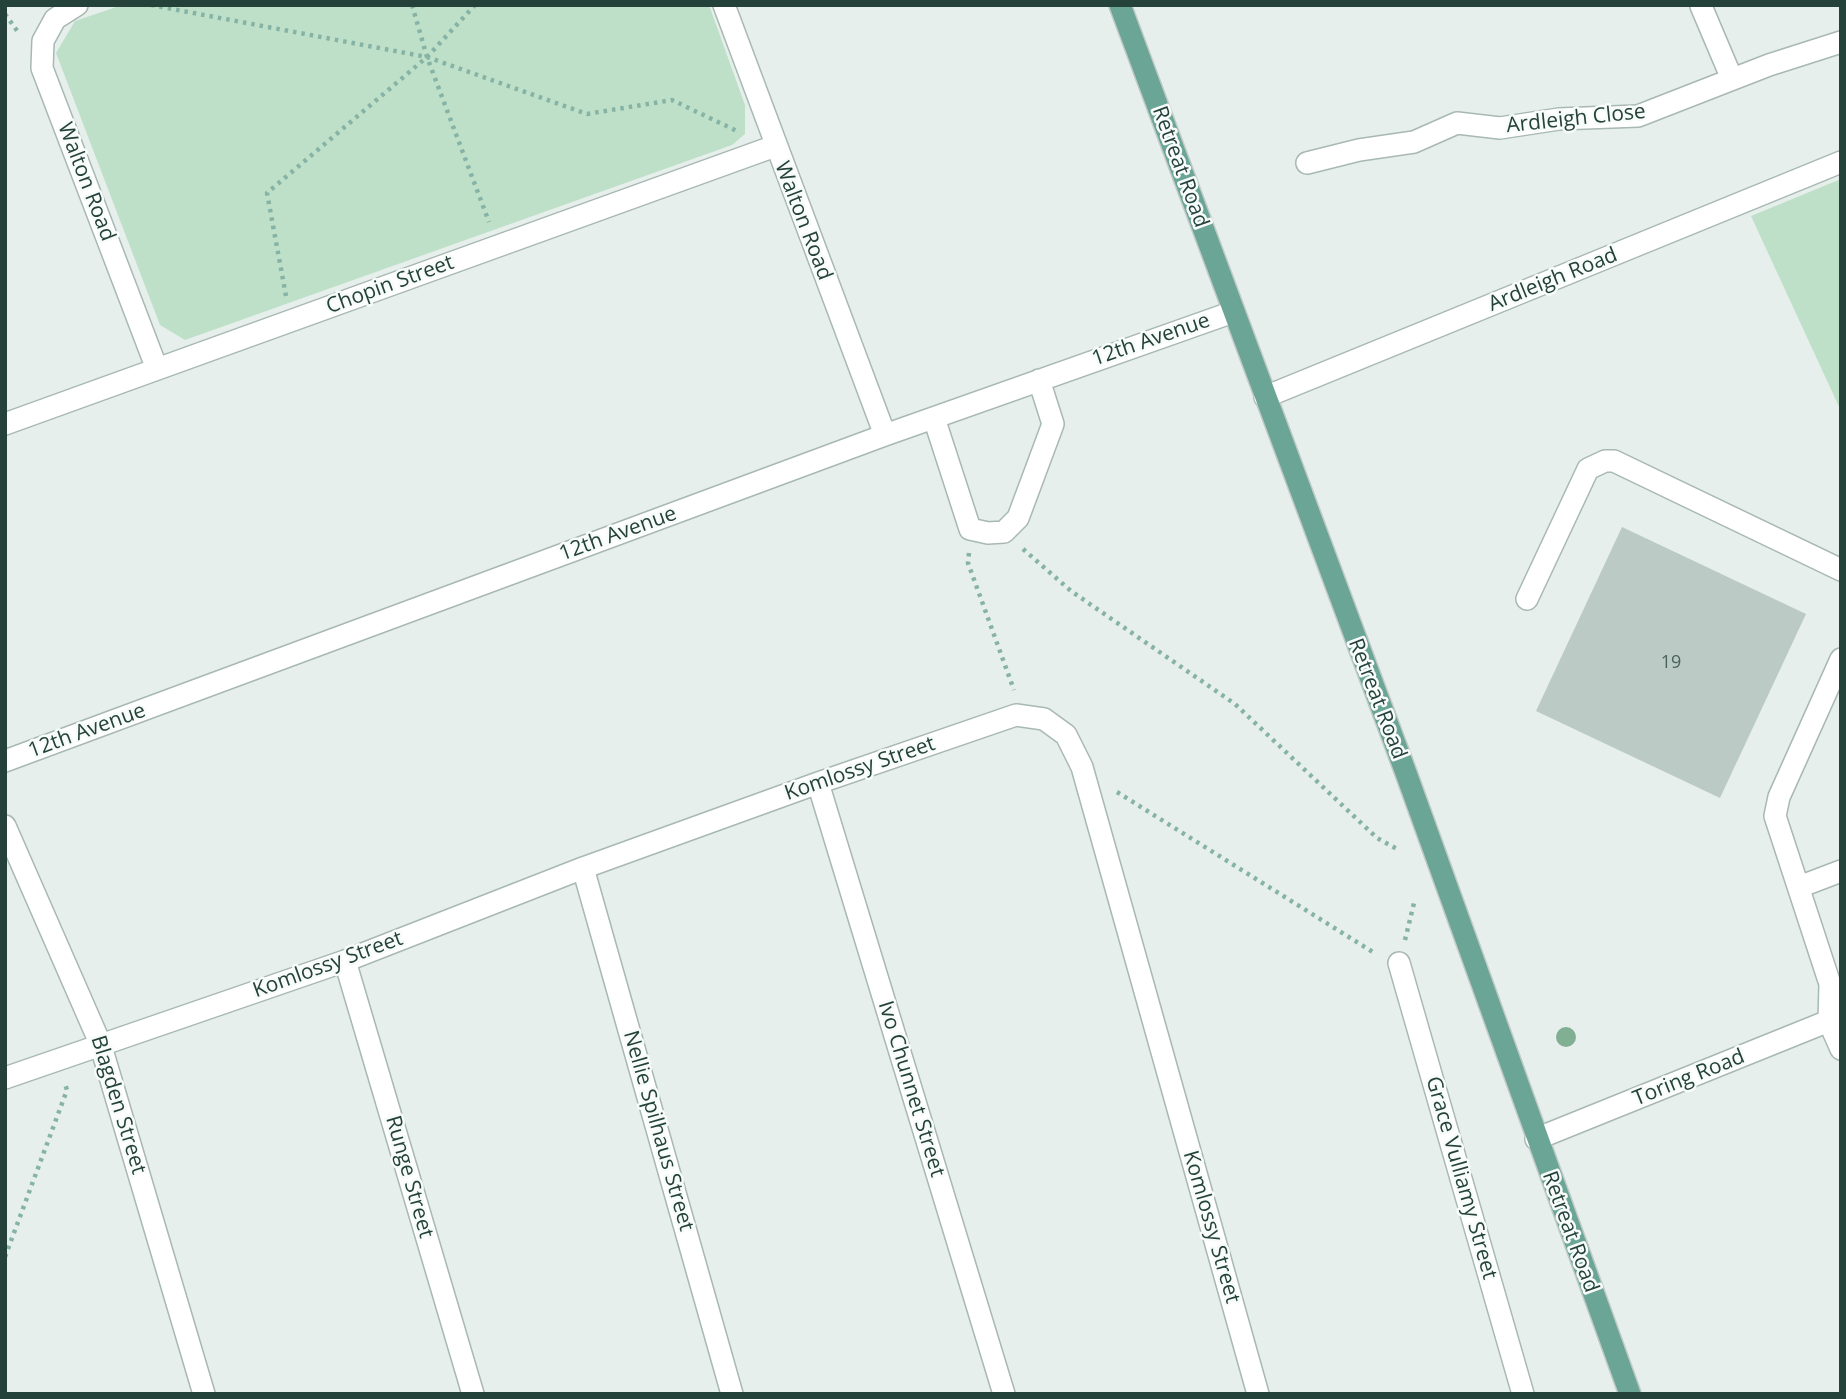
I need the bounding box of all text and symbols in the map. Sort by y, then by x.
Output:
street label: Ardleigh Close [1505,99,1647,139]
street label: Retreat Road [1146,103,1214,231]
street label: Walton Road [52,119,120,245]
street label: Walton Road [769,158,837,284]
street label: Ardleigh Road [1485,243,1621,317]
street label: Chopin Street [323,250,457,320]
street label: 12th Avenue [1089,308,1213,372]
street label: 12th Avenue [556,501,680,567]
street label: Retreat Road [1342,635,1412,763]
house number: 19 [1661,652,1681,674]
street label: 12th Avenue [25,698,149,764]
street label: Komlossy Street [781,731,939,807]
street label: Komlossy Street [250,926,406,1004]
street label: Ivo Chunnet Street [872,998,950,1180]
street label: Nellie Spilhaus Street [617,1028,699,1234]
street label: Blagden Street [85,1033,151,1177]
street label: Toring Road [1630,1044,1748,1112]
street label: Grace Vulliamy Street [1420,1074,1502,1282]
street label: Runge Street [380,1113,438,1241]
street label: Komlossy Street [1177,1148,1245,1306]
street label: Retreat Road [1536,1168,1604,1296]

